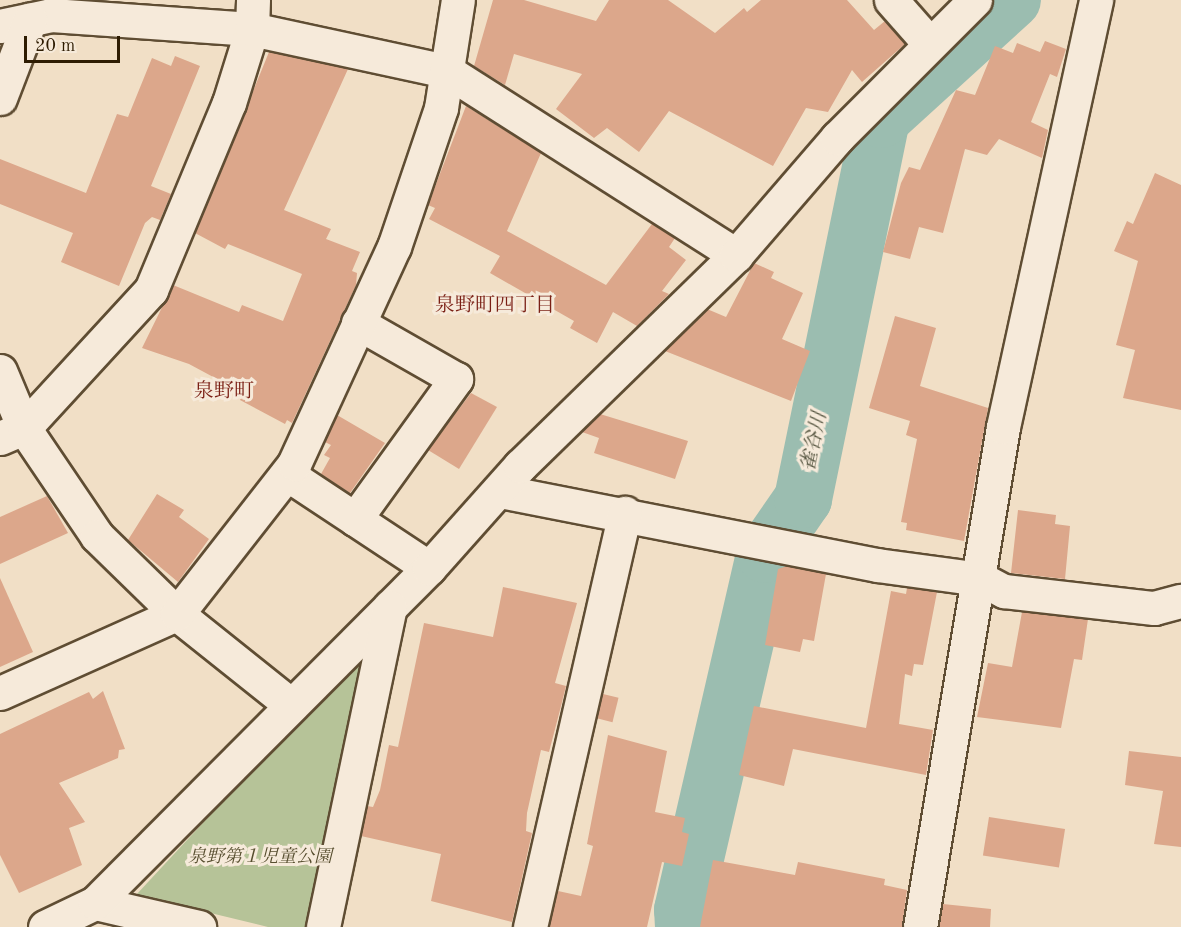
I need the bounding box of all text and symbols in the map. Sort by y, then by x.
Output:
scale bar [27,24,123,62]
text: 20 m [35,37,75,55]
district label: 泉野町四丁目 [435,294,555,318]
district label: 泉野町 [194,380,254,404]
water label: 雀谷川 [797,410,833,474]
park label: 泉野第１児童公園 [188,846,332,868]

